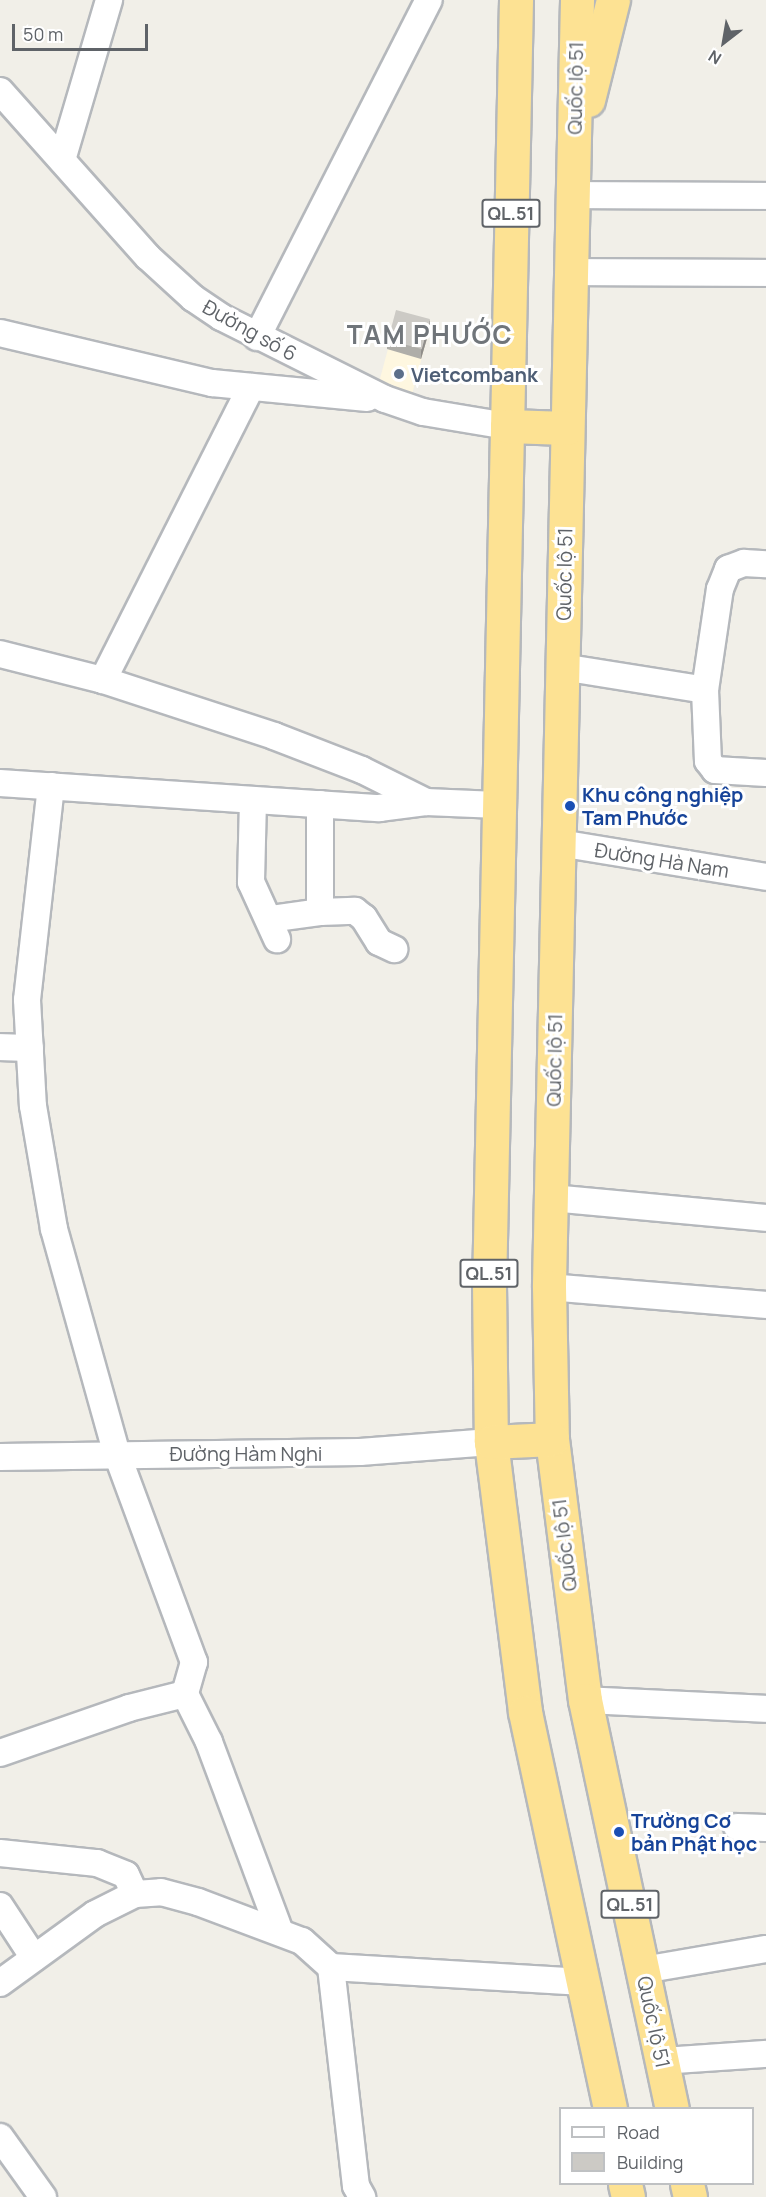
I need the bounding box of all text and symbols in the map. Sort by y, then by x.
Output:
scale bar [15,12,152,50]
north arrow [694,12,754,72]
text: 50 m [23,22,63,46]
street label: Quốc lộ 51 [562,41,588,135]
text: N [704,45,725,70]
road number: QL.51 [481,198,541,228]
street label: Đường số 6 [199,294,301,366]
district label: TAM PHƯỚC [347,319,513,351]
place label: Vietcombank [411,362,538,386]
marker: Vietcombank [392,367,406,381]
street label: Quốc lộ 51 [551,527,577,621]
place label: Khu công nghiệp Tam Phước [582,783,743,830]
marker: Khu công nghiệp Tam Phước [563,799,577,813]
street label: Đường Hà Nam [593,838,731,882]
street label: Quốc lộ 51 [541,1013,567,1107]
road number: QL.51 [459,1258,519,1288]
street label: Đường Hàm Nghi [170,1441,322,1465]
street label: Quốc lộ 51 [546,1497,582,1593]
place label: Trường Cơ bản Phật học [631,1808,757,1855]
marker: Trường Cơ bản Phật học [612,1825,626,1839]
road number: QL.51 [600,1889,660,1919]
street label: Quốc lộ 51 [633,1974,675,2070]
legend [559,2107,754,2185]
text: Road [617,2120,660,2144]
text: Building [617,2150,683,2174]

